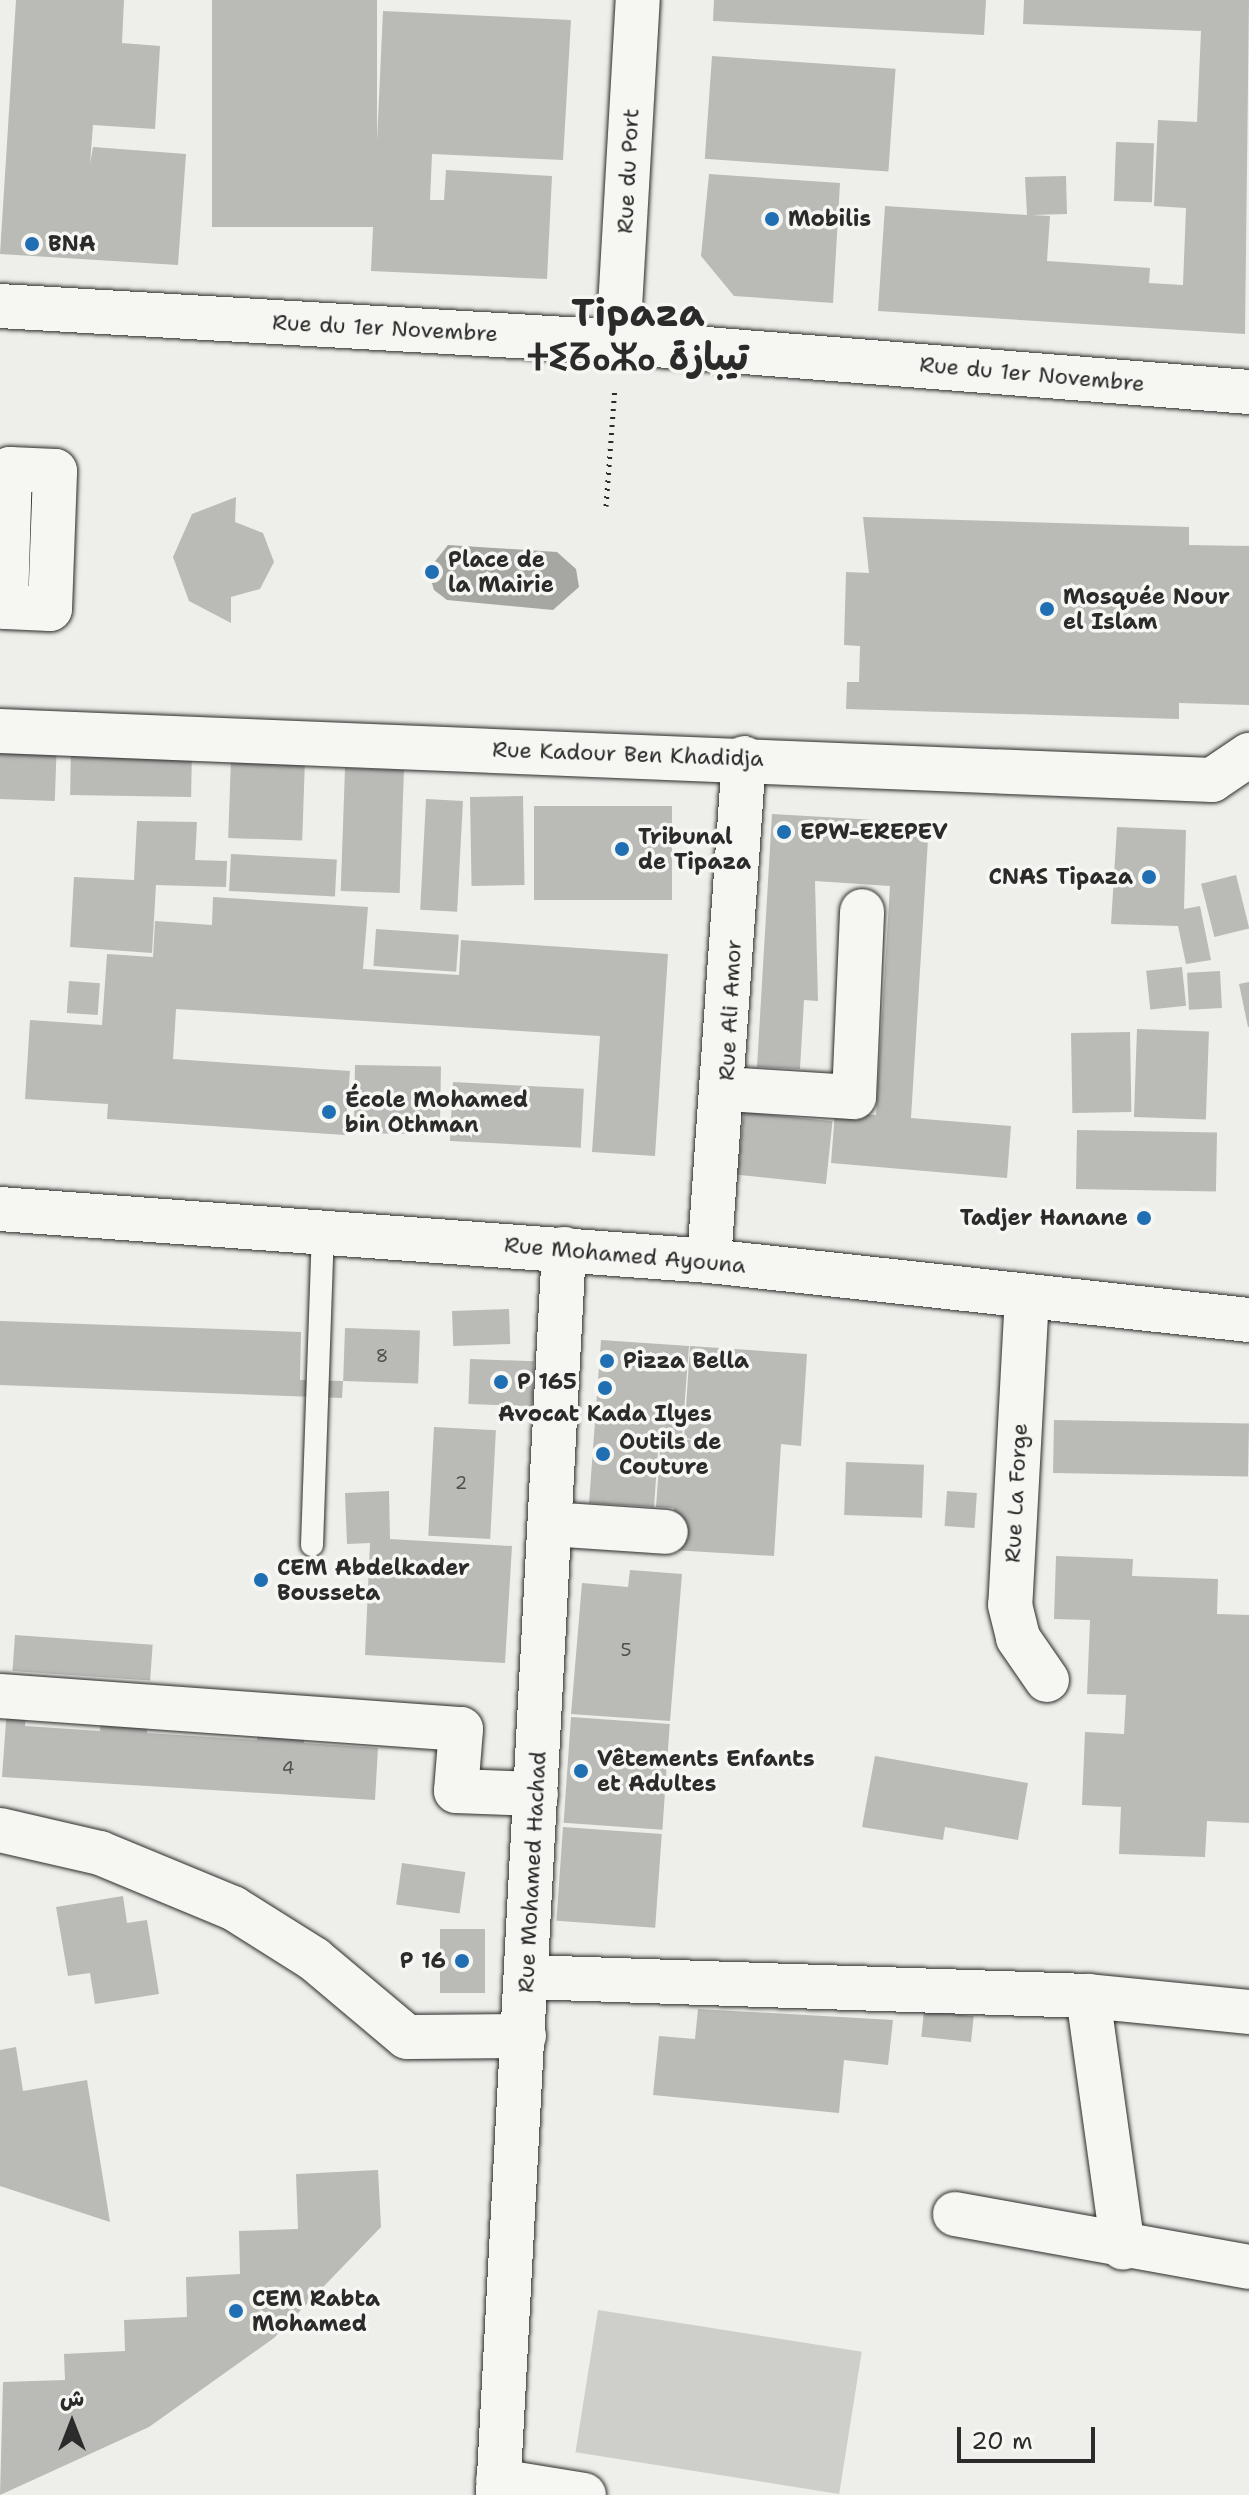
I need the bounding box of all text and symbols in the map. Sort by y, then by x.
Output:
street label: Rue du Port [612,108,644,234]
place label: Mobilis [788,206,871,232]
marker: Mobilis [763,210,781,228]
place label: BNA [48,231,96,257]
marker: BNA [23,235,41,253]
district label: Tipaza ⵜⵉⵒⴰⵣⴰ تيبازة [528,290,748,380]
street label: Rue du 1er Novembre [272,309,498,347]
street label: Rue du 1er Novembre [918,351,1146,397]
place label: Place de la Mairie [448,546,554,598]
marker: Place de la Mairie [423,563,441,581]
place label: Mosquée Nour el Islam [1063,583,1230,634]
marker: Mosquée Nour el Islam [1038,600,1056,618]
street label: Rue Kadour Ben Khadidja [492,736,764,772]
place label: EPW-EREPEV [800,819,948,845]
place label: Tribunal de Tipaza [638,823,751,874]
marker: EPW-EREPEV [775,823,793,841]
marker: Tribunal de Tipaza [613,840,631,858]
place label: CNAS Tipaza [989,864,1133,890]
marker: CNAS Tipaza [1140,868,1158,886]
street label: Rue Ali Amor [713,939,747,1081]
place label: École Mohamed bin Othman [345,1086,528,1138]
marker: École Mohamed bin Othman [320,1103,338,1121]
place label: Tadjer Hanane [960,1205,1128,1231]
marker: Tadjer Hanane [1135,1209,1153,1227]
street label: Rue Mohamed Ayouna [503,1231,747,1279]
house number: 8 [376,1345,388,1367]
place label: Pizza Bella [623,1348,749,1374]
marker: Pizza Bella [598,1352,616,1370]
place label: P 165 [517,1369,577,1395]
marker: P 165 [492,1373,510,1391]
marker: Avocat Kada Ilyes [596,1379,614,1397]
place label: Avocat Kada Ilyes [498,1401,712,1427]
street label: Rue La Forge [999,1422,1033,1564]
place label: Outils de Couture [619,1428,721,1480]
marker: Outils de Couture [594,1445,612,1463]
house number: 2 [455,1472,467,1494]
place label: CEM Abdelkader Bousseta [277,1554,470,1606]
marker: CEM Abdelkader Bousseta [252,1571,270,1589]
house number: 5 [620,1639,632,1661]
place label: Vêtements Enfants et Adultes [597,1745,815,1796]
street label: Rue Mohamed Hachad [512,1750,552,1994]
house number: 4 [282,1757,294,1779]
marker: Vêtements Enfants et Adultes [572,1762,590,1780]
place label: P 16 [400,1948,446,1974]
marker: P 16 [453,1952,471,1970]
place label: CEM Rabta Mohamed [252,2285,380,2336]
marker: CEM Rabta Mohamed [227,2302,245,2320]
north arrow [32,2383,112,2463]
text: ش [60,2384,84,2413]
scale bar [961,2411,1099,2461]
text: 20 m [971,2425,1033,2457]

